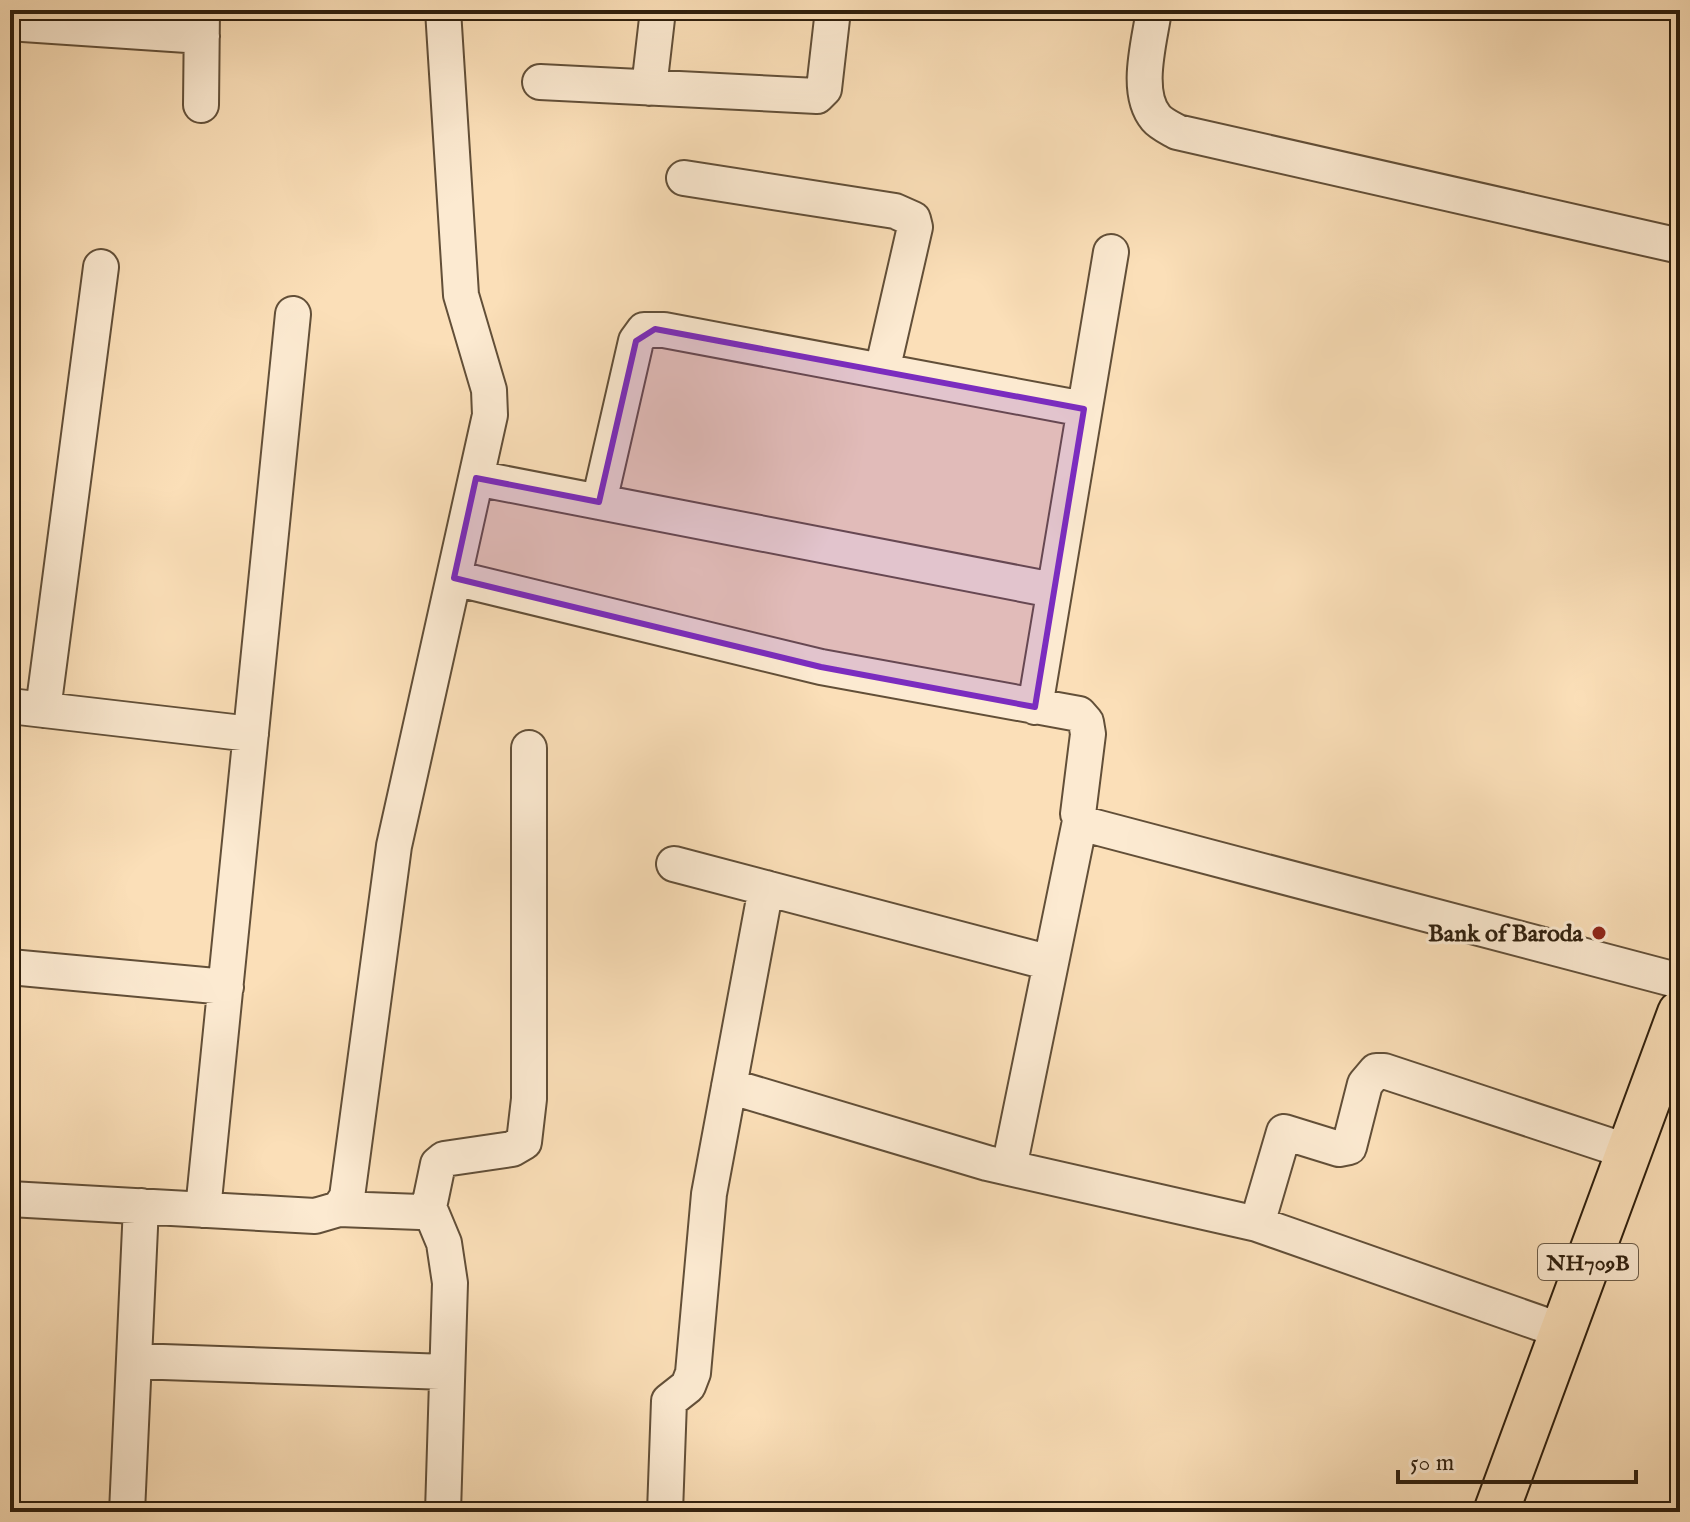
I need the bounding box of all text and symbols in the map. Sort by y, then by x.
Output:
place label: Bank of Baroda [1428,919,1584,950]
marker: Bank of Baroda [1590,924,1608,942]
road number: NH709B [1538,1244,1638,1280]
scale bar [1398,1434,1636,1484]
text: 50 m [1410,1448,1454,1479]

